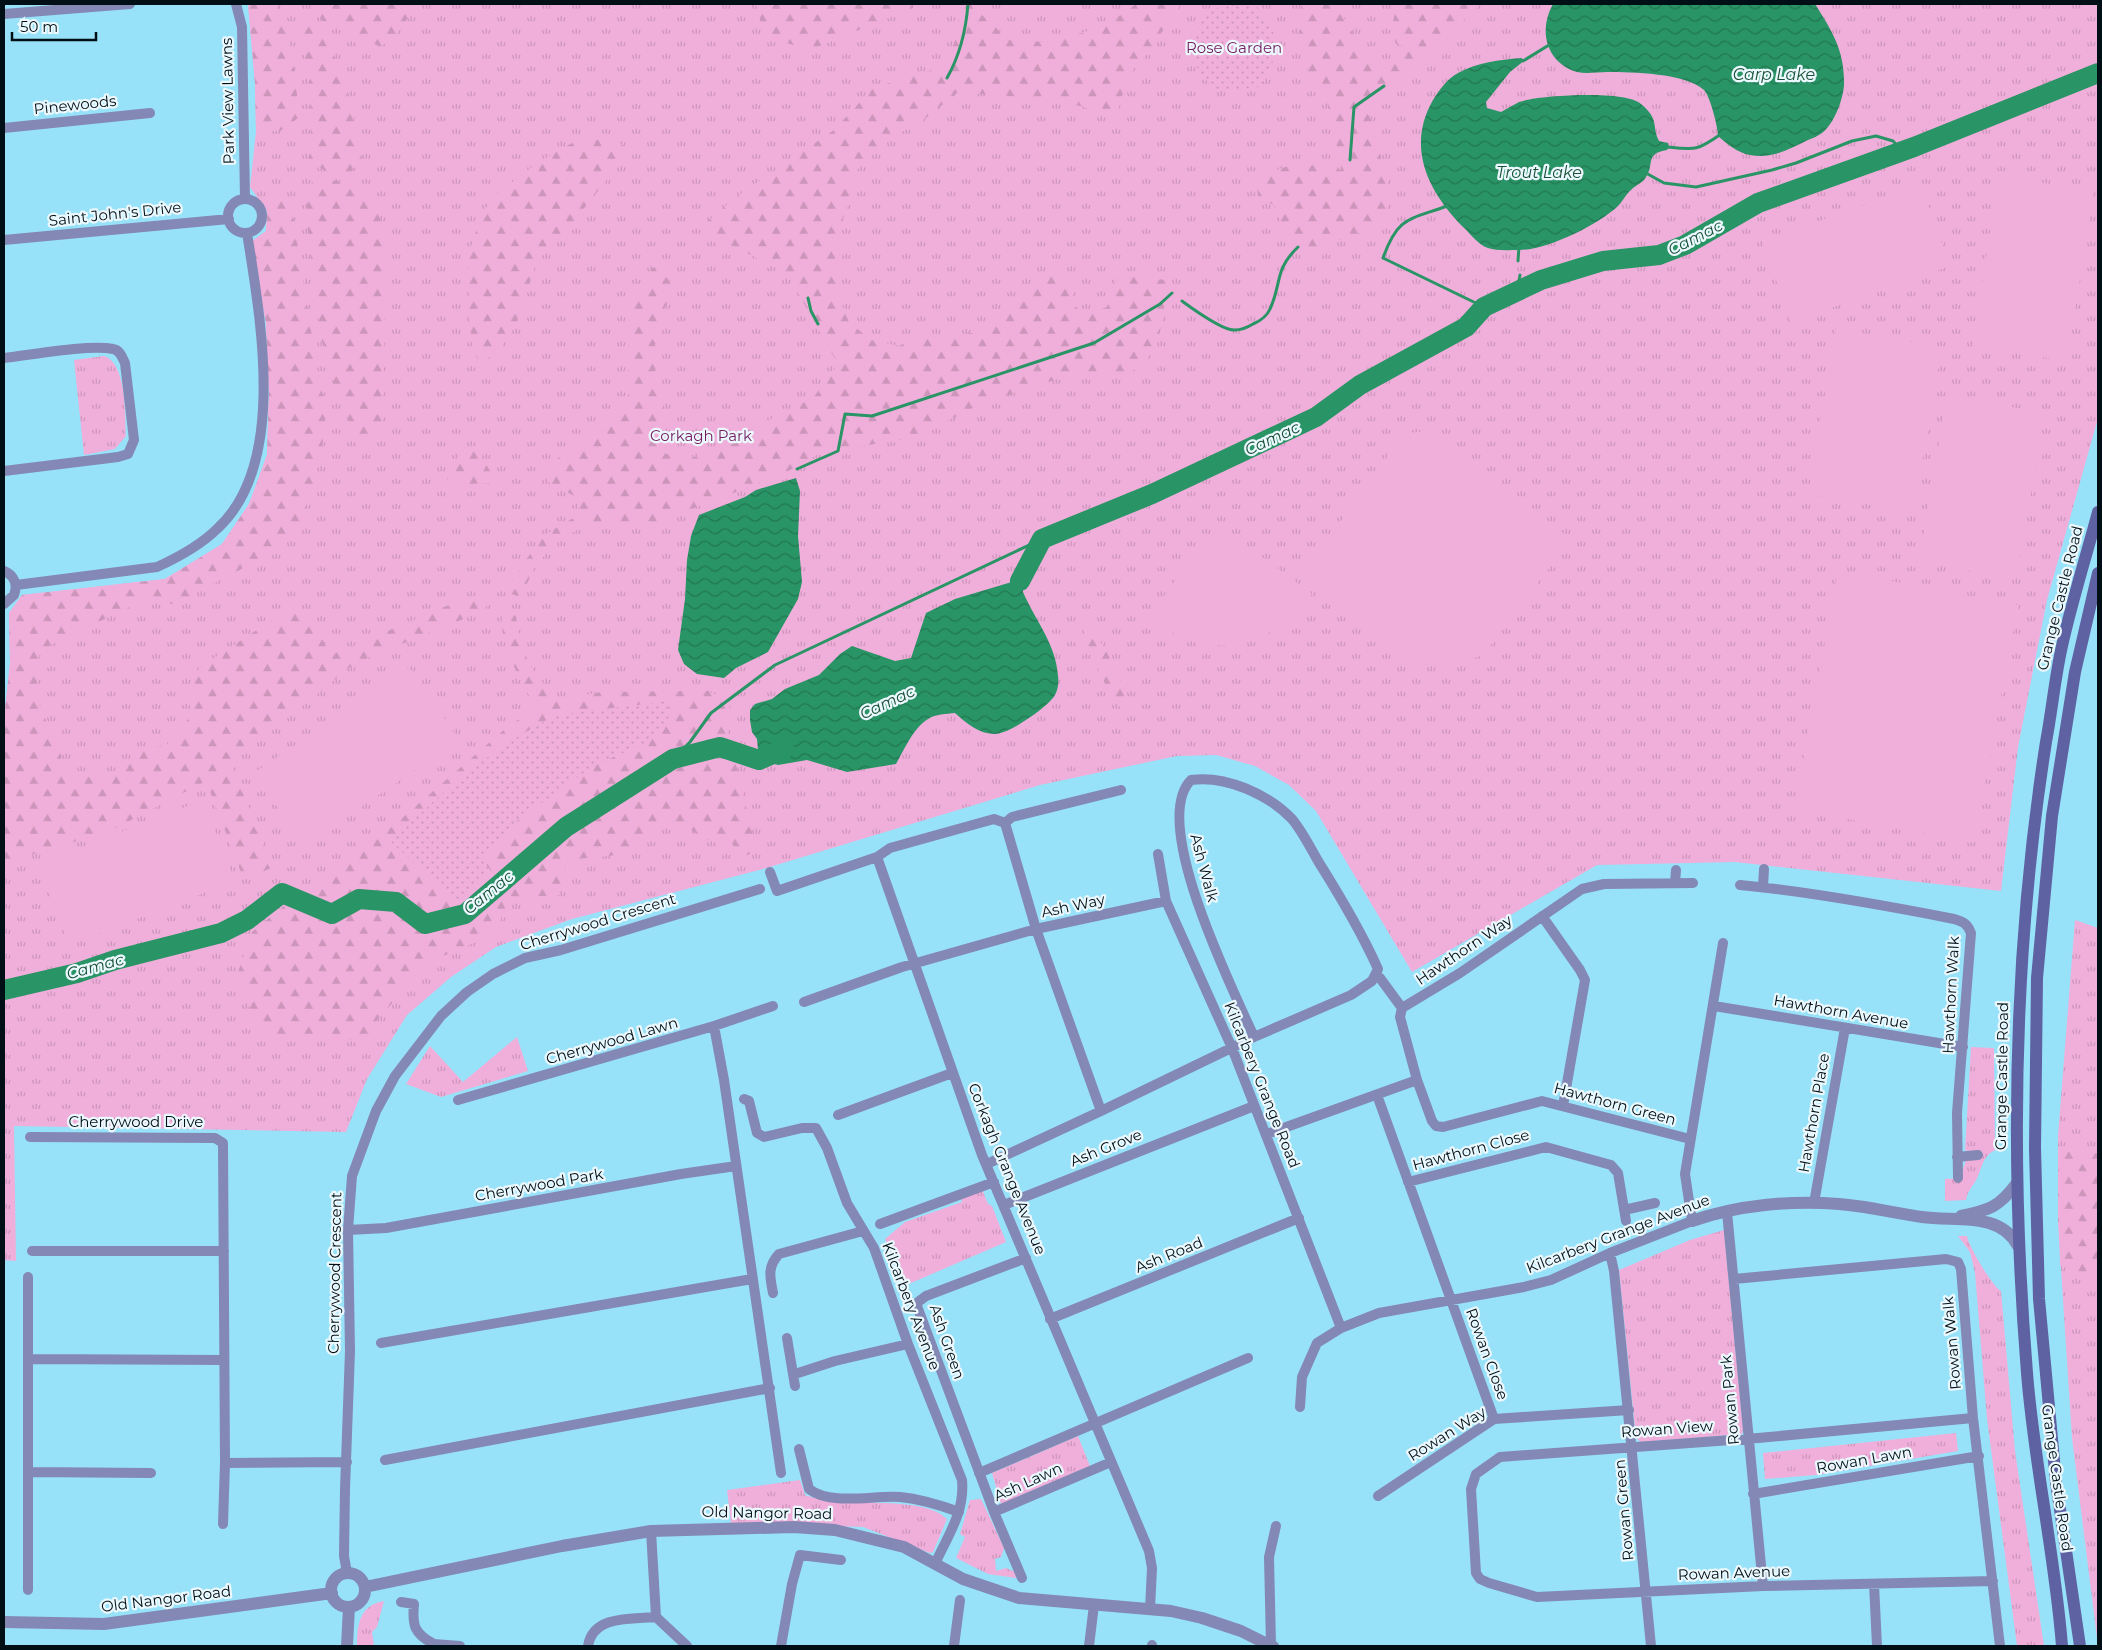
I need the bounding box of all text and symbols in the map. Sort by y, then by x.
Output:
scale bar [12,10,96,42]
text: 50 m [20,17,58,36]
street label: Park View Lawns [217,38,238,164]
park label: Rose Garden [1186,38,1282,57]
water label: Carp Lake [1733,65,1815,84]
street label: Pinewoods [33,91,117,118]
water label: Trout Lake [1496,163,1582,182]
street label: Saint John's Drive [48,197,182,230]
water label: Camac [1665,216,1726,259]
water label: Camac [1242,417,1303,459]
park label: Corkagh Park [650,426,752,445]
street label: Grange Castle Road [2032,524,2087,672]
water label: Camac [857,681,918,723]
street label: Ash Walk [1186,832,1223,904]
water label: Camac [459,866,517,918]
street label: Cherrywood Crescent [518,889,678,954]
street label: Ash Way [1039,889,1107,922]
street label: Hawthorn Way [1412,910,1516,989]
street label: Hawthorn Walk [1938,936,1963,1054]
water label: Camac [64,950,126,983]
street label: Hawthorn Avenue [1772,990,1910,1033]
street label: Kilcarbery Grange Road [1220,999,1305,1171]
street label: Grange Castle Road [1991,1002,2012,1150]
street label: Cherrywood Lawn [544,1013,680,1068]
street label: Hawthorn Place [1794,1052,1833,1174]
street label: Hawthorn Green [1552,1078,1678,1129]
street label: Corkagh Grange Avenue [964,1080,1051,1257]
street label: Cherrywood Drive [69,1112,203,1131]
street label: Ash Grove [1067,1125,1144,1171]
street label: Hawthorn Close [1410,1125,1531,1174]
street label: Cherrywood Park [473,1164,605,1205]
street label: Kilcarbery Grange Avenue [1523,1190,1712,1277]
street label: Cherrywood Crescent [324,1192,345,1354]
street label: Ash Road [1132,1232,1205,1277]
street label: Kilcarbery Avenue [878,1239,945,1373]
street label: Rowan Walk [1938,1296,1965,1390]
street label: Ash Green [926,1302,969,1382]
street label: Rowan Close [1462,1305,1513,1402]
street label: Rowan Park [1716,1354,1743,1446]
street label: Rowan Way [1404,1402,1490,1465]
street label: Grange Castle Road [2038,1403,2077,1553]
street label: Rowan View [1620,1416,1714,1441]
street label: Rowan Lawn [1815,1442,1913,1477]
street label: Ash Lawn [991,1458,1065,1505]
street label: Rowan Green [1610,1459,1637,1561]
street label: Old Nangor Road [701,1502,833,1523]
street label: Rowan Avenue [1677,1561,1791,1584]
street label: Old Nangor Road [100,1581,232,1616]

